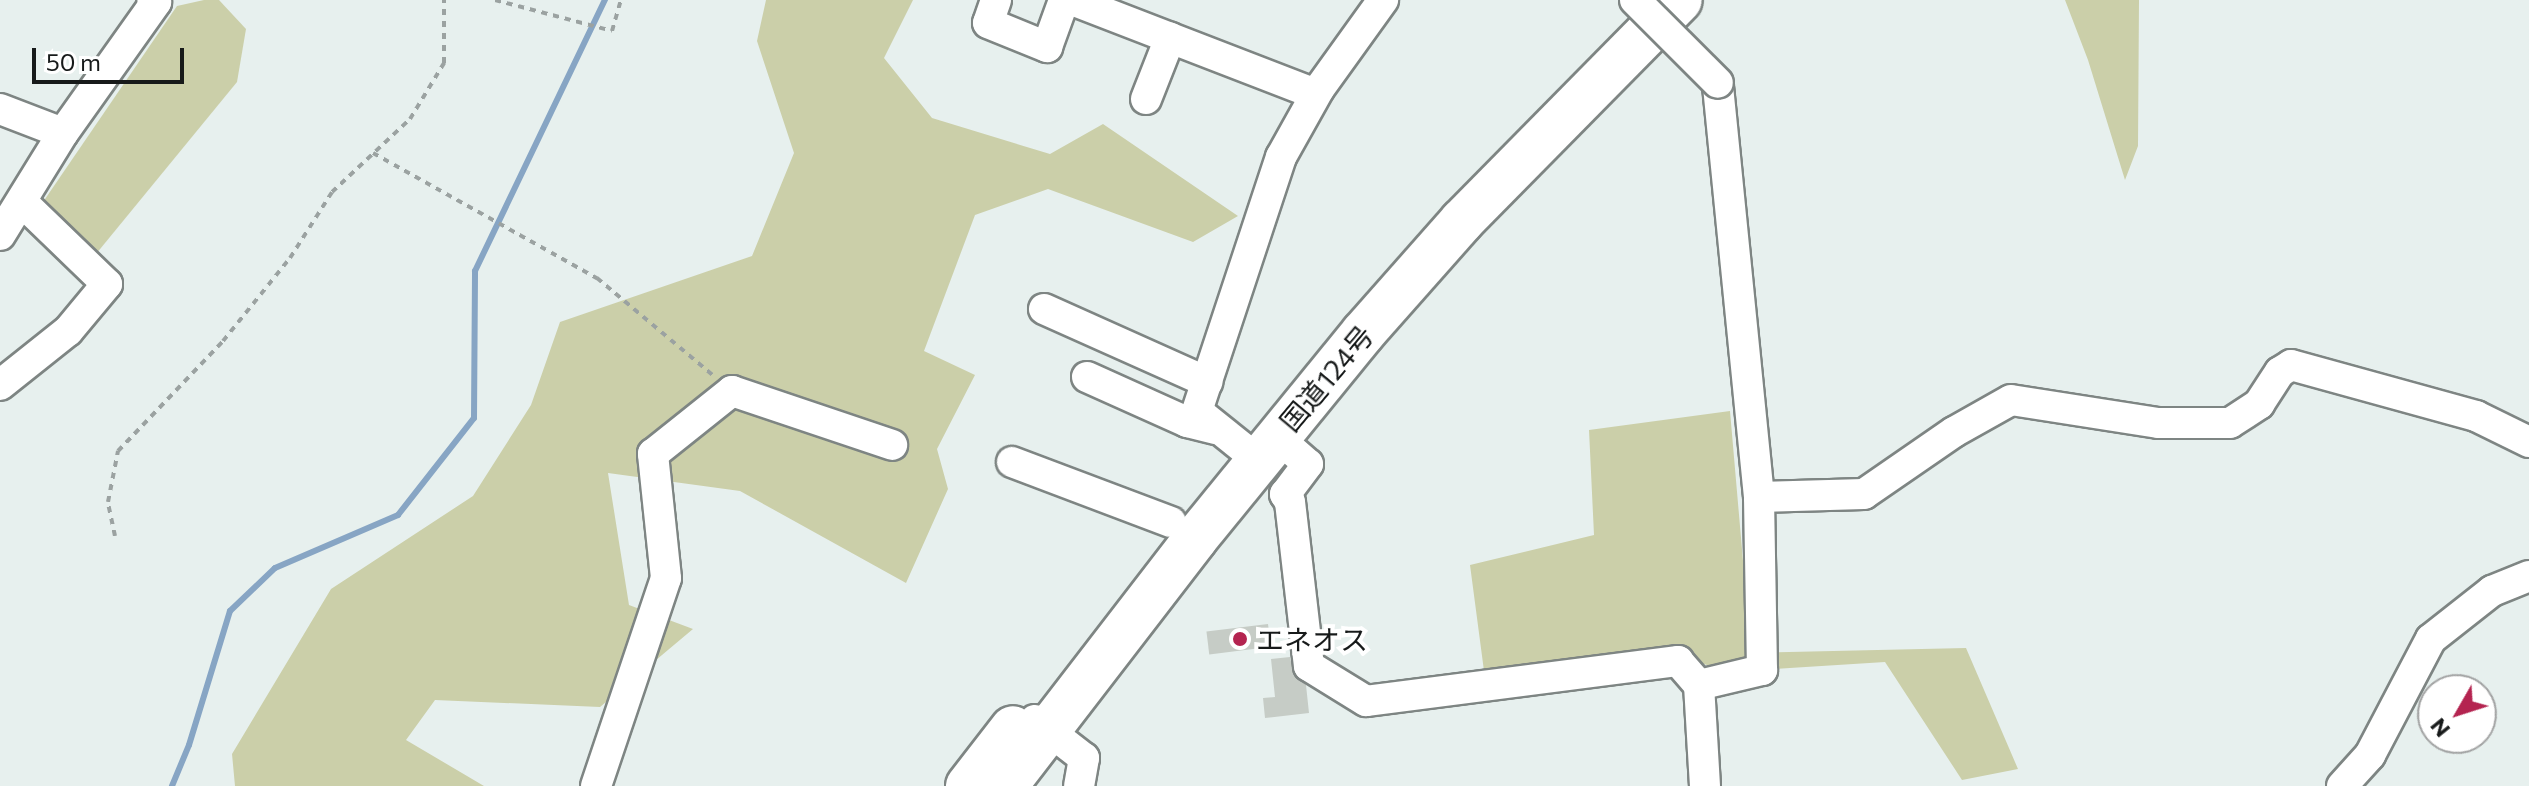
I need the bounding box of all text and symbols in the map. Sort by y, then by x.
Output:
scale bar [36,32,188,82]
text: 50 m [46,47,101,76]
street label: 国道124号 [1272,318,1380,438]
place label: エネオス [1256,622,1368,656]
marker: エネオス [1231,630,1249,648]
north arrow [2417,674,2497,754]
text: N [2424,713,2455,743]

